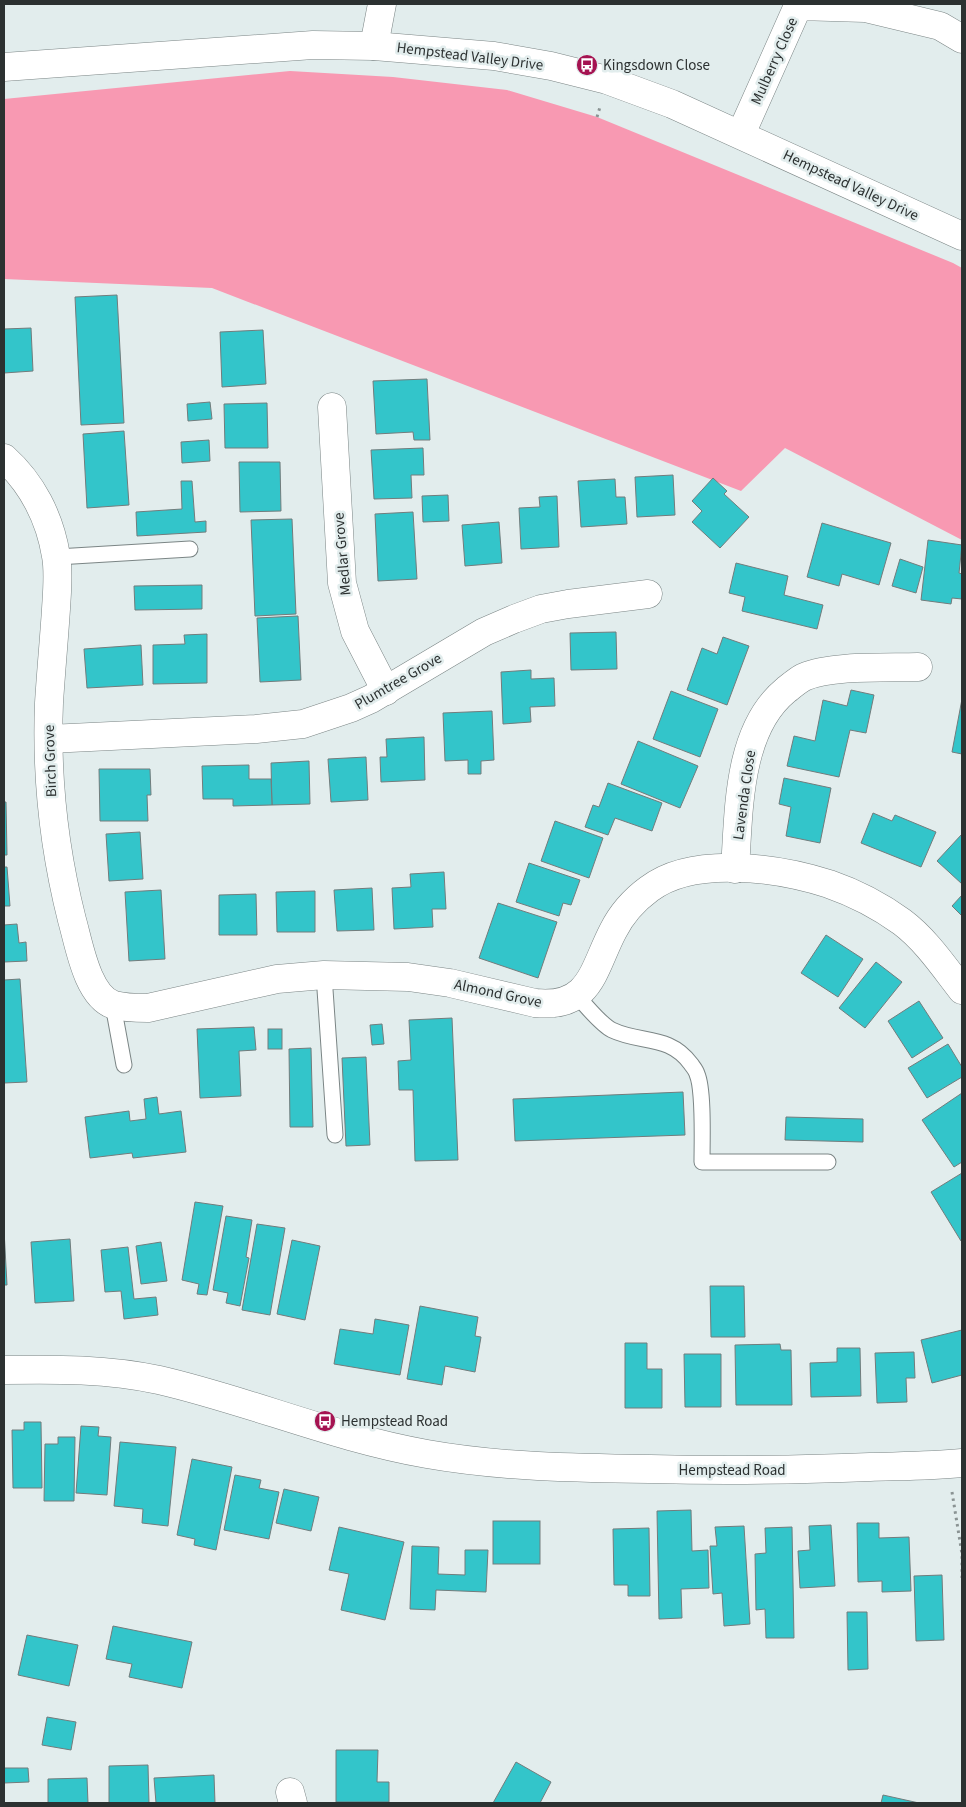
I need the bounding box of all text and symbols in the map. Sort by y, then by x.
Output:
street label: Mulberry Close [746,14,803,108]
street label: Hempstead Valley Drive [395,37,544,76]
bus stop icon: Kingsdown Close [575,53,599,77]
place label: Kingsdown Close [603,55,710,76]
street label: Hempstead Valley Drive [779,145,922,226]
street label: Medlar Grove [328,512,357,596]
street label: Plumtree Grove [351,648,446,715]
street label: Birch Grove [39,724,62,797]
street label: Lavenda Close [728,749,761,841]
street label: Almond Grove [452,974,544,1013]
bus stop icon: Hempstead Road [313,1409,337,1433]
place label: Hempstead Road [341,1411,448,1432]
street label: Hempstead Road [678,1460,786,1481]

